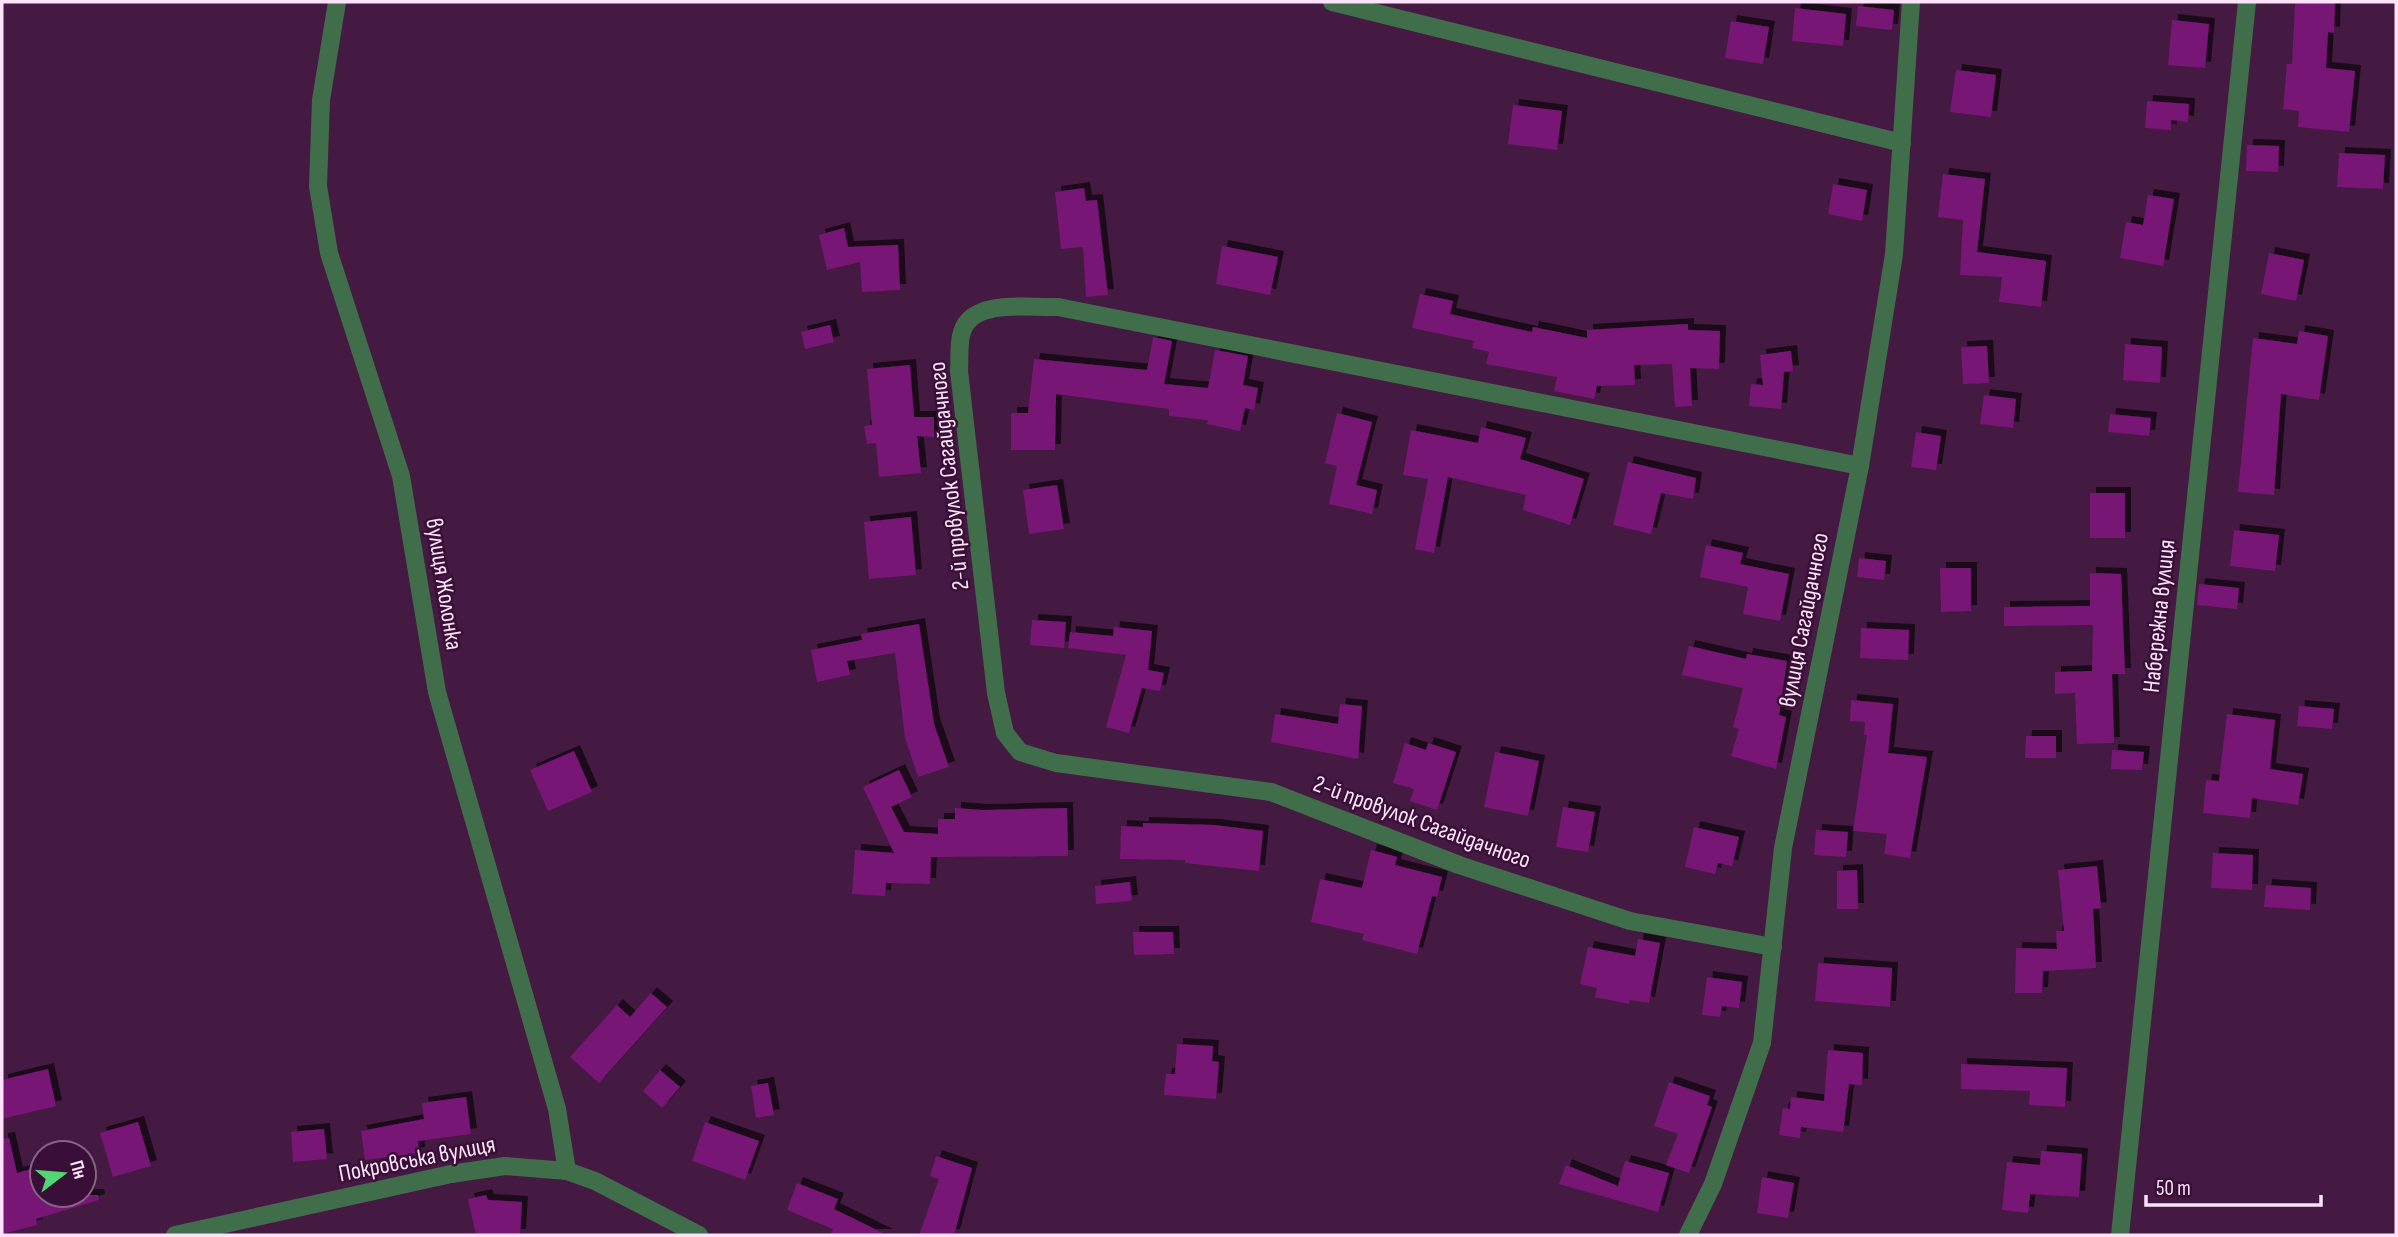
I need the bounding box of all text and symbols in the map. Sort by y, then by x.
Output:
street label: 2-й провулок Сагайдачного [923,360,975,592]
street label: вулиця Жолонка [419,516,469,652]
street label: вулиця Сагайдачного [1773,530,1835,710]
street label: Набережна вулиця [2137,538,2181,694]
street label: 2-й провулок Сагайдачного [1309,769,1535,875]
street label: Покровська вулиця [336,1130,498,1188]
north arrow [28,1139,98,1209]
text: Пн [64,1158,91,1182]
scale bar [2146,1164,2321,1208]
text: 50 m [2156,1176,2191,1201]

